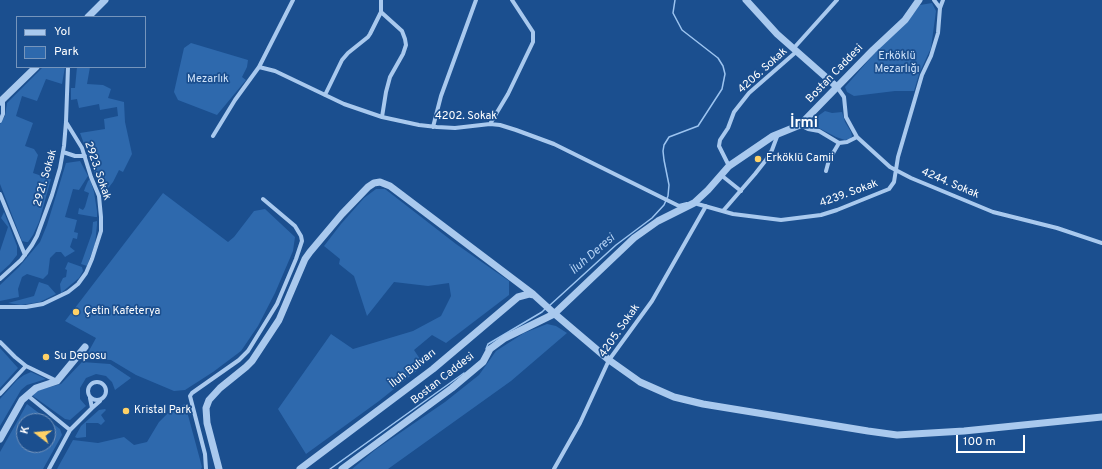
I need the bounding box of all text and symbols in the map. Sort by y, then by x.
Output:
legend [16,16,146,68]
text: Yol [54,24,70,40]
street label: Bostan Caddesi [804,42,866,106]
text: Park [54,44,79,60]
street label: 4206. Sokak [736,45,790,97]
park label: Erköklü Mezarlığı [874,50,920,76]
park label: Mezarlık [187,73,229,87]
street label: 4202. Sokak [435,110,497,124]
district label: İrmi [790,115,818,133]
street label: 2923. Sokak [81,140,113,202]
street label: 2921. Sokak [32,148,60,208]
place label: Erköklü Camii [766,152,834,166]
marker: Erköklü Camii [753,154,763,164]
street label: 4244. Sokak [919,166,981,202]
street label: 4239. Sokak [818,177,880,211]
water label: İluh Deresi [568,232,618,278]
street label: 4205. Sokak [597,302,643,360]
place label: Çetin Kafeterya [84,305,160,319]
marker: Çetin Kafeterya [71,307,81,317]
street label: İluh Bulvarı [387,347,439,391]
place label: Su Deposu [54,350,106,364]
street label: Bostan Caddesi [409,350,477,408]
marker: Su Deposu [41,352,51,362]
place label: Kristal Park [134,404,191,418]
marker: Kristal Park [121,406,131,416]
north arrow [16,413,56,453]
text: K [18,424,33,436]
scale bar [958,427,1027,453]
text: 100 m [963,434,996,450]

